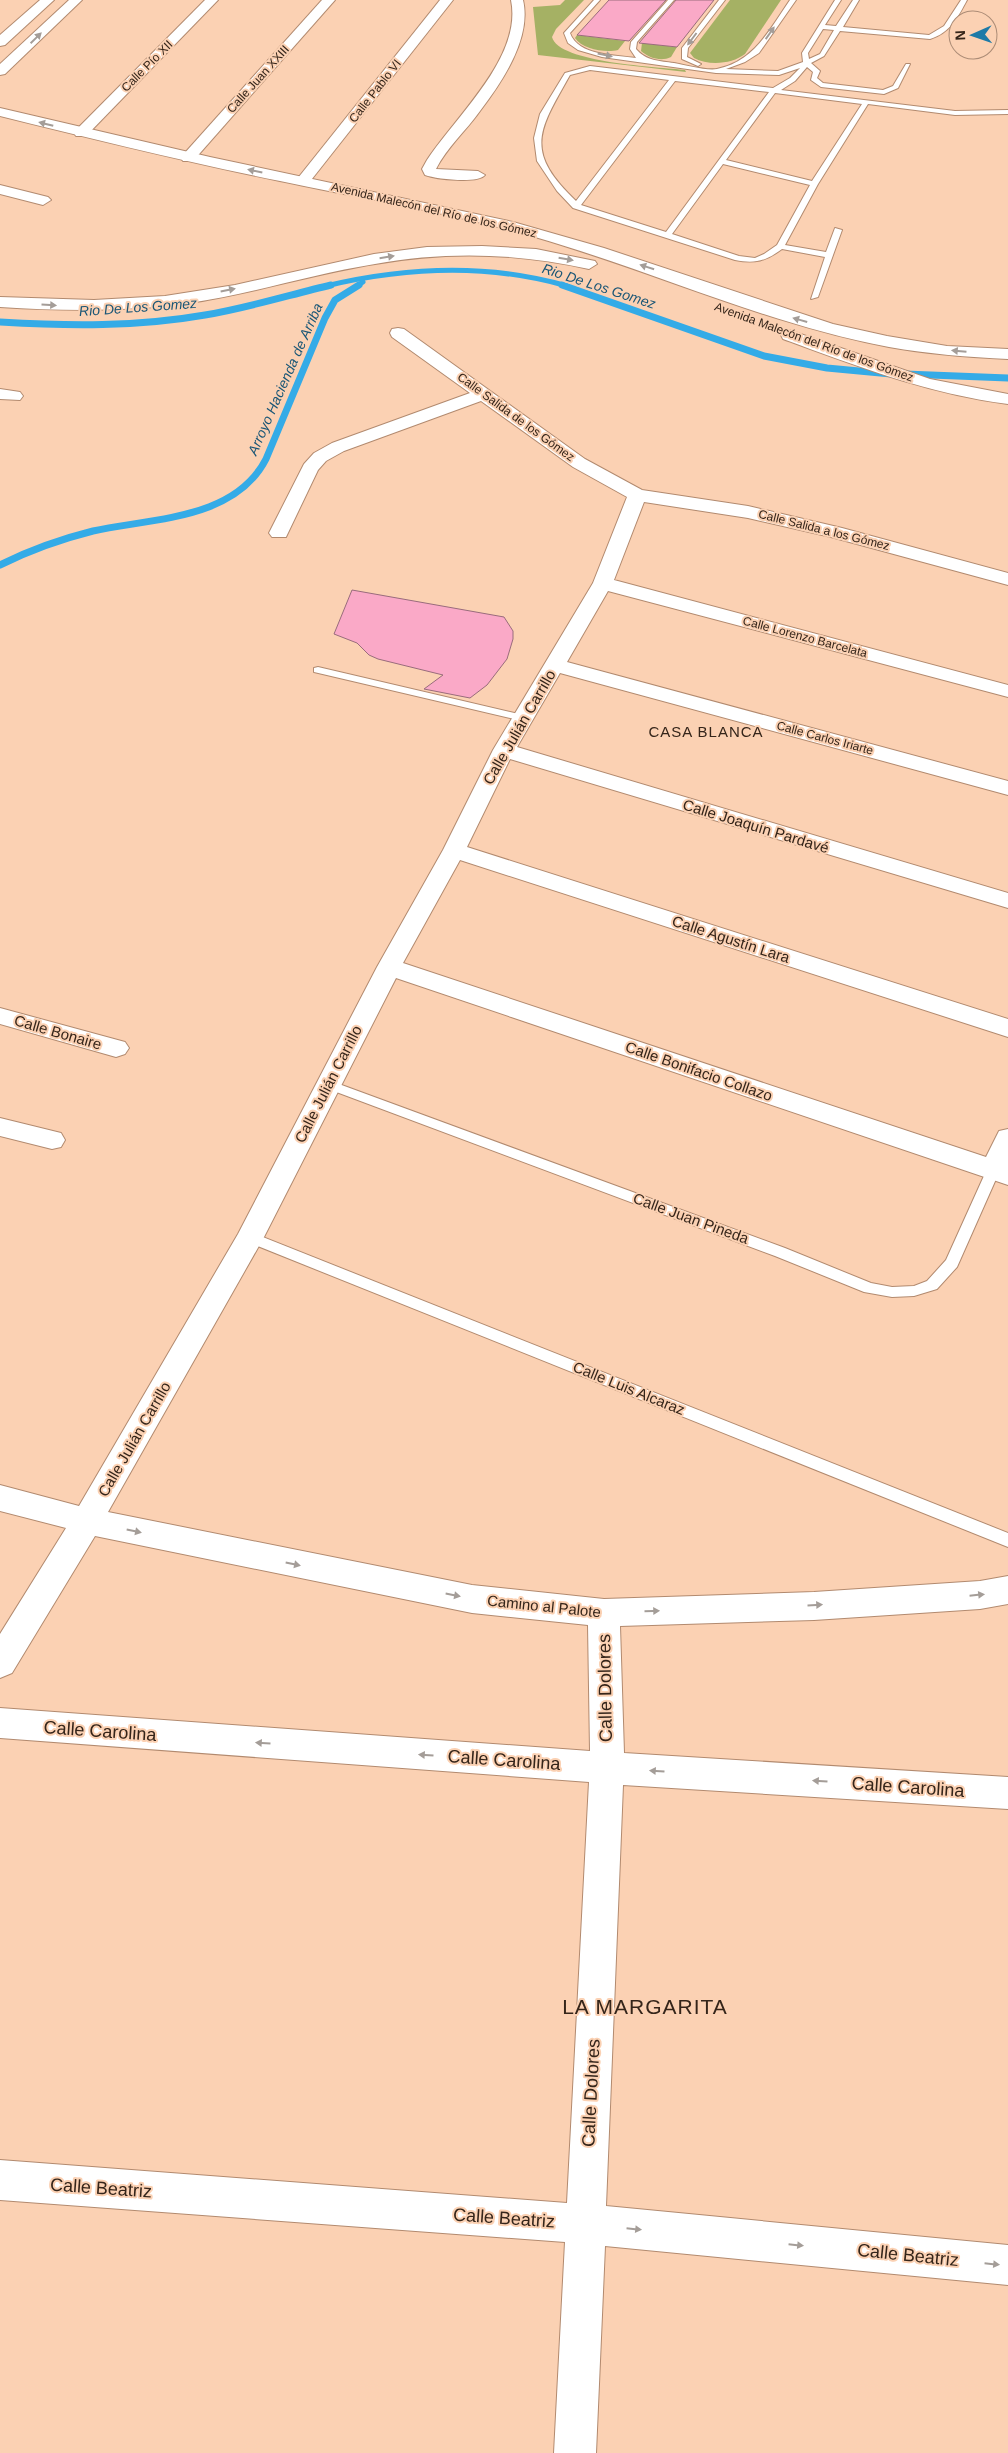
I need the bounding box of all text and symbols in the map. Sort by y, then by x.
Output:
north arrow [948,10,998,60]
one-way arrow [765,26,775,40]
text: N [952,30,968,41]
one-way arrow [30,32,42,44]
one-way arrow [687,32,697,46]
street label: Calle Pío XII [118,37,176,95]
street label: Calle Juan XXIII [224,42,292,116]
one-way arrow [598,51,613,59]
street label: Calle Pablo VI [346,57,404,125]
one-way arrow [38,120,53,128]
one-way arrow [247,167,263,175]
street label: Avenida Malecón del Río de los Gómez [330,179,538,241]
one-way arrow [379,253,395,261]
one-way arrow [558,256,574,264]
water label: Rio De Los Gomez [540,260,658,312]
one-way arrow [639,263,654,270]
one-way arrow [220,286,236,294]
water label: Rio De Los Gomez [78,295,198,319]
street label: Avenida Malecón del Río de los Gómez [713,299,915,385]
water label: Arroyo Hacienda de Arriba [244,300,326,458]
one-way arrow [41,302,57,310]
one-way arrow [793,316,808,324]
one-way arrow [951,347,967,355]
street label: Calle Salida de los Gómez [455,370,577,464]
street label: Calle Salida a los Gómez [757,507,891,553]
street label: Calle Lorenzo Barcelata [741,614,869,660]
street label: Calle Julián Carrillo [479,667,559,787]
street label: Calle Carlos Iriarte [775,718,875,758]
district label: CASA BLANCA [648,723,764,740]
street label: Calle Joaquín Pardavé [681,796,831,856]
street label: Calle Agustín Lara [670,912,793,966]
street label: Calle Bonaire [12,1011,104,1053]
street label: Calle Julián Carrillo [291,1023,365,1145]
street label: Calle Bonifacio Collazo [623,1038,775,1104]
street label: Calle Juan Pineda [631,1189,752,1247]
street label: Calle Luis Alcaraz [571,1358,687,1418]
street label: Calle Julián Carrillo [94,1379,174,1499]
one-way arrow [127,1527,142,1535]
one-way arrow [286,1560,301,1568]
one-way arrow [445,1591,461,1599]
one-way arrow [969,1591,985,1599]
street label: Camino al Palote [486,1592,602,1620]
one-way arrow [807,1601,823,1609]
one-way arrow [645,1607,661,1615]
street label: Calle Dolores [594,1634,616,1742]
street label: Calle Carolina [43,1717,158,1745]
one-way arrow [255,1738,271,1746]
street label: Calle Carolina [447,1746,562,1774]
one-way arrow [417,1750,433,1758]
one-way arrow [649,1767,665,1775]
street label: Calle Carolina [851,1773,966,1801]
one-way arrow [811,1777,827,1785]
district label: LA MARGARITA [562,1995,728,2018]
street label: Calle Dolores [578,2039,604,2147]
street label: Calle Beatriz [49,2174,153,2202]
street label: Calle Beatriz [452,2204,556,2232]
one-way arrow [626,2225,642,2233]
street label: Calle Beatriz [856,2240,960,2270]
one-way arrow [788,2241,804,2249]
one-way arrow [984,2260,1000,2268]

